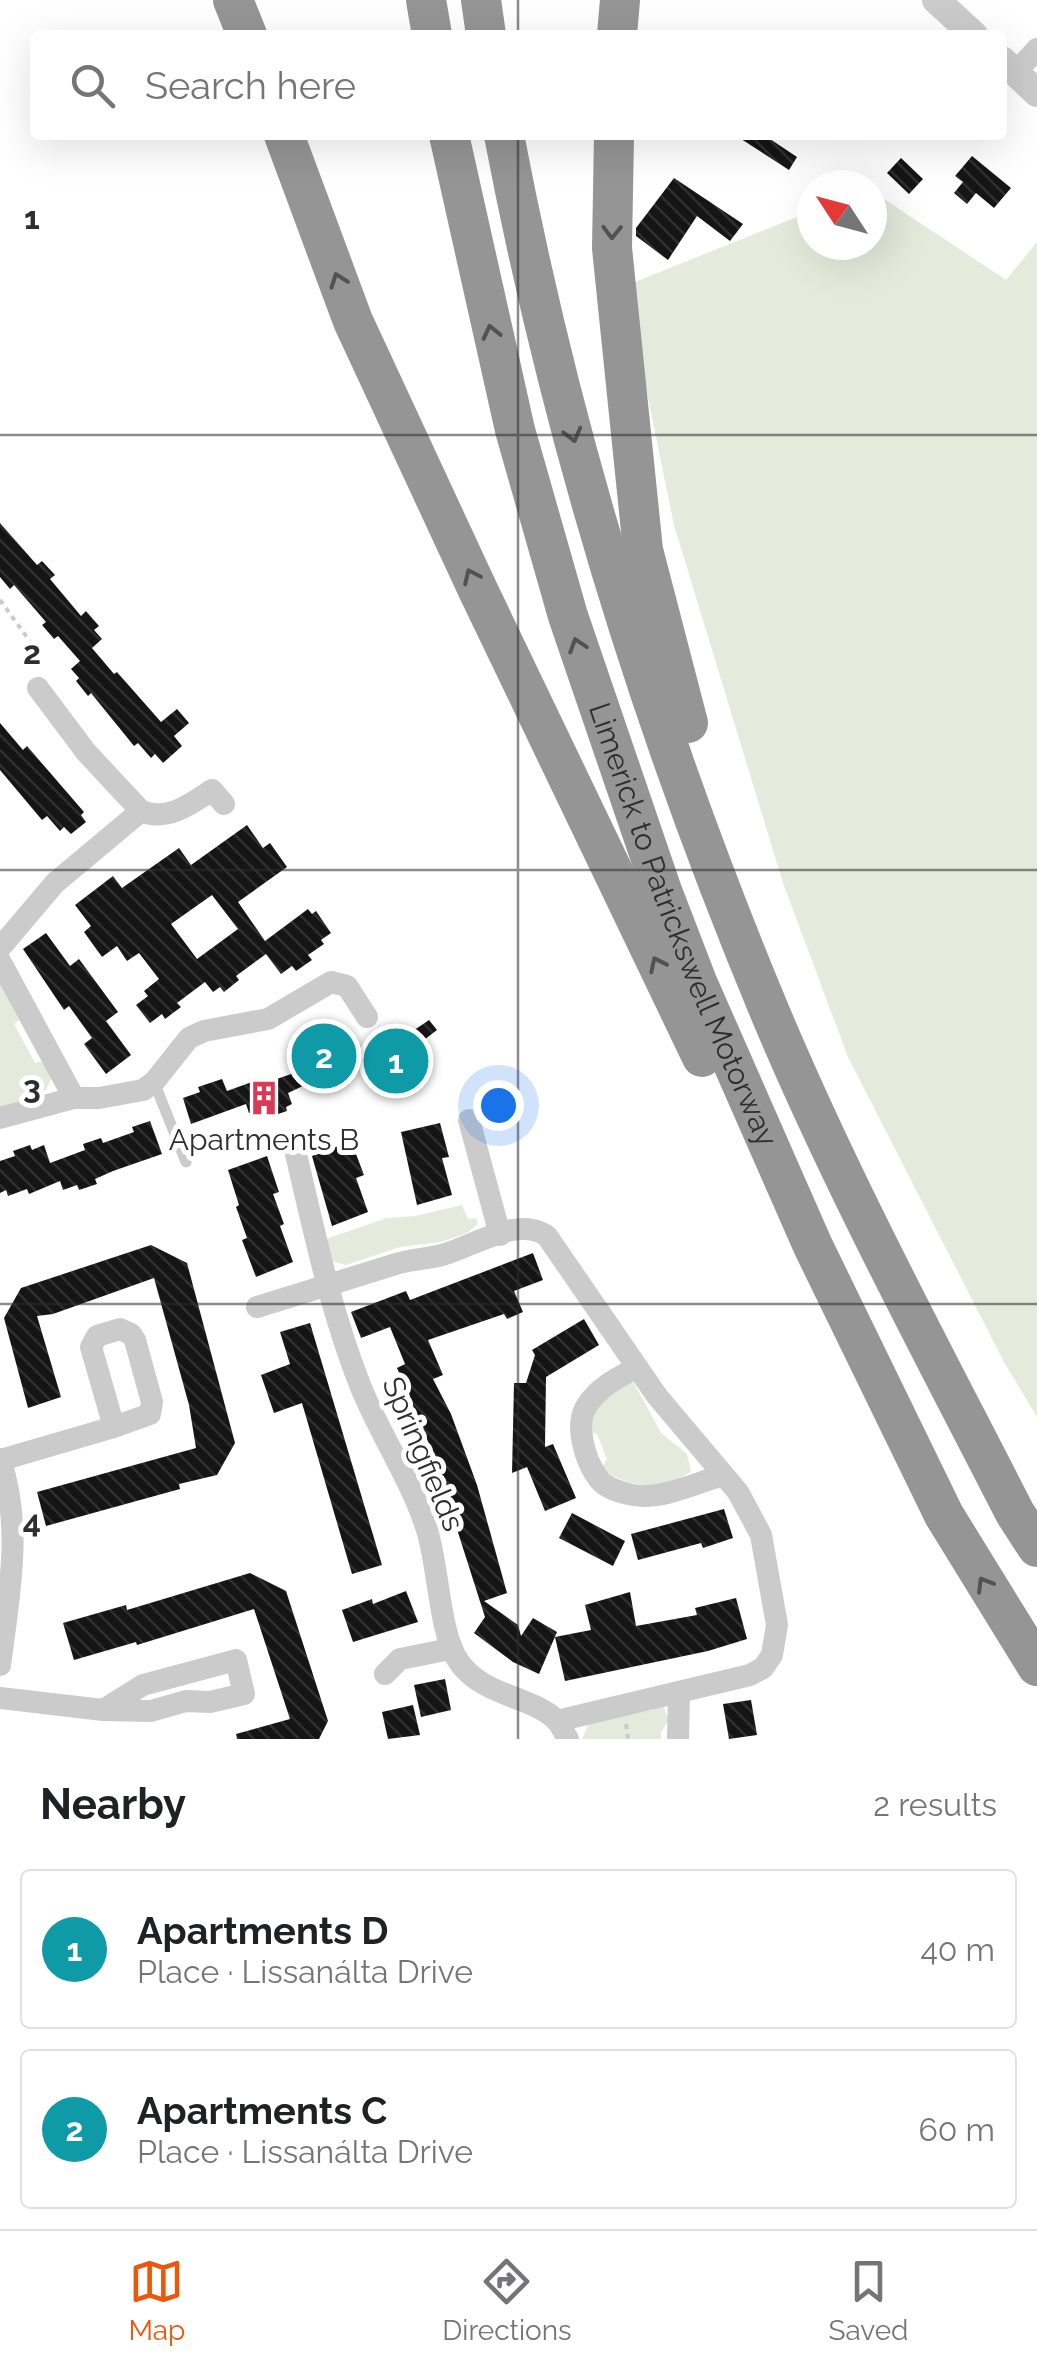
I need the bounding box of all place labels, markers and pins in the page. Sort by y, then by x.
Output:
pin: 2 [292,1018,356,1094]
pin: 1 [364,1024,428,1098]
building icon: Apartments B [245,1079,283,1117]
place label: Apartments B [169,1122,359,1157]

